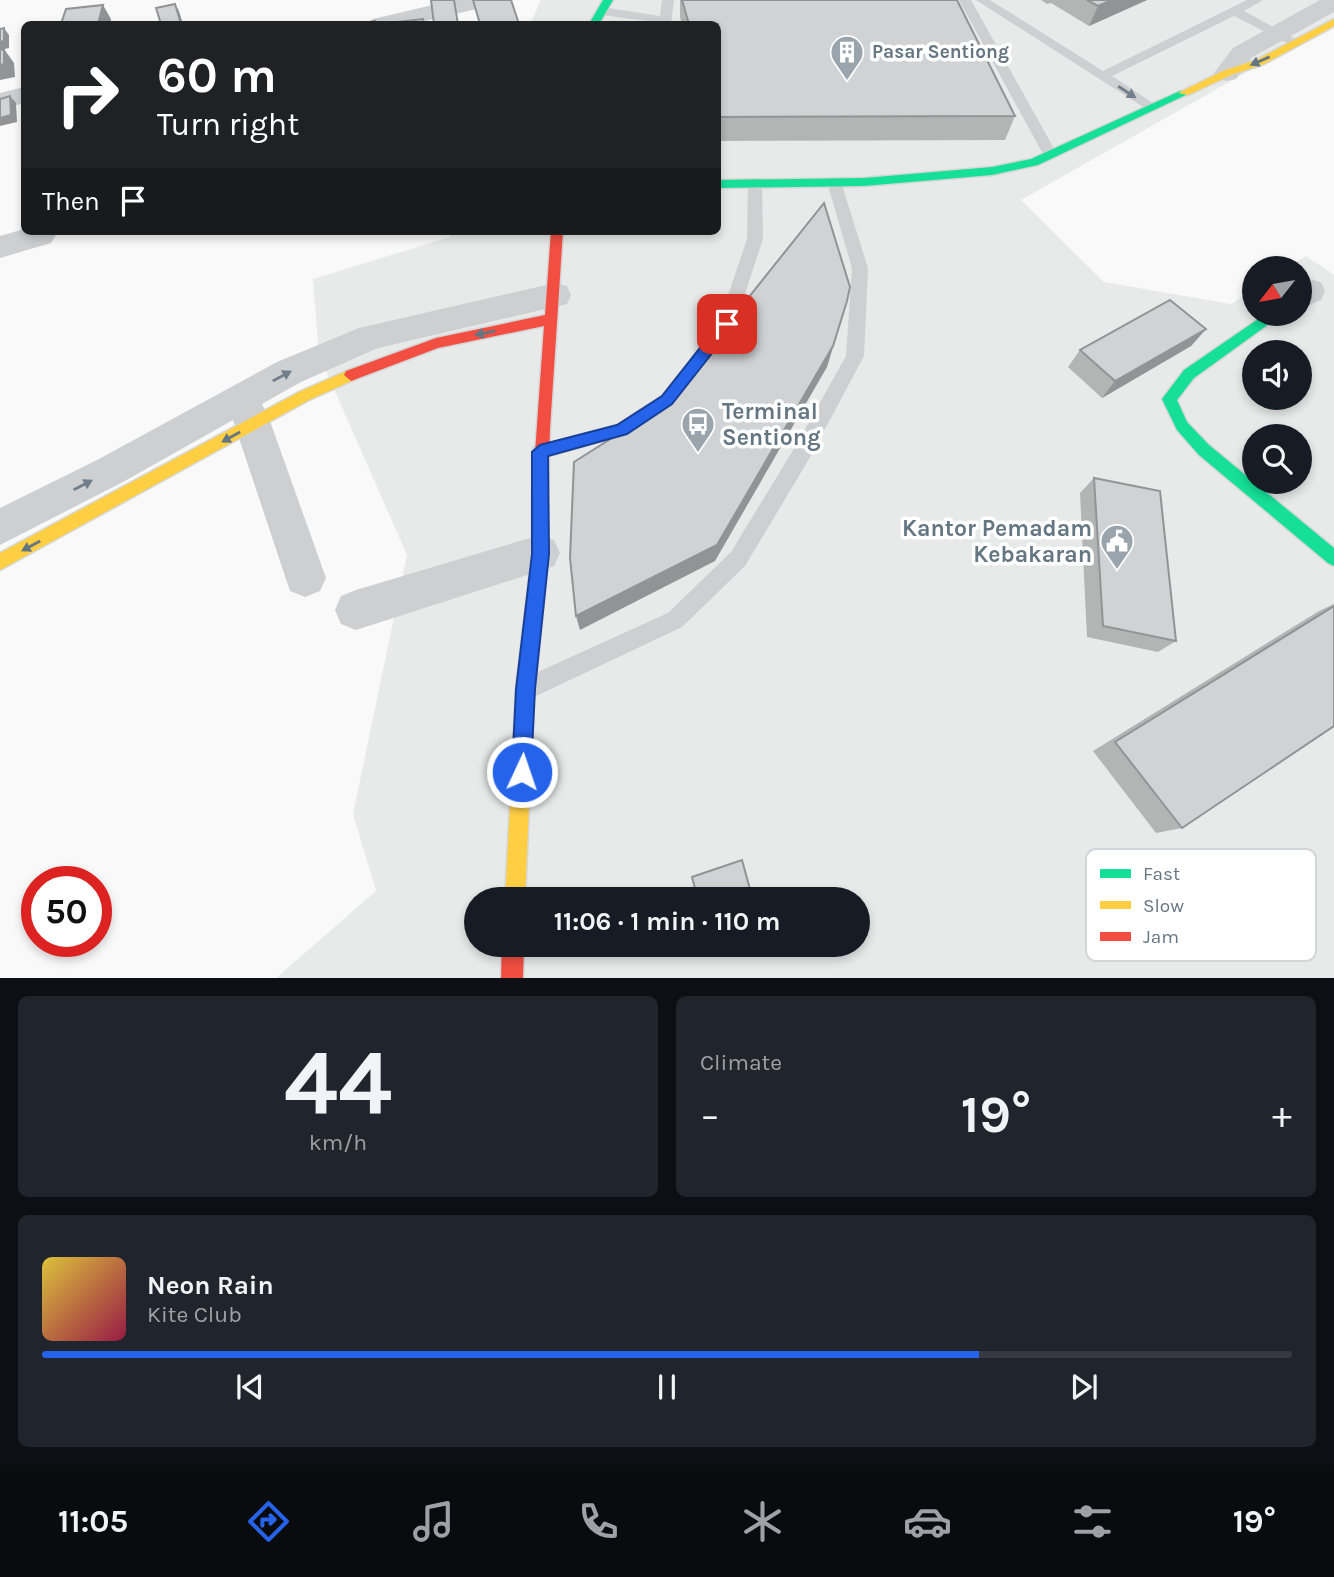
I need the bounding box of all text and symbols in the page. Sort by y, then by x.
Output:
building icon: Pasar Sentiong [828,33,866,82]
place label: Pasar Sentiong [872,41,1009,63]
text: 60 m [157,47,277,104]
icon: right [42,49,133,140]
one-way arrow [1250,55,1270,67]
one-way arrow [1117,85,1136,98]
text: Turn right [157,106,299,143]
icon: arrive [114,182,152,220]
text: Then [42,186,100,217]
north arrow [1242,256,1312,326]
map controls [1242,256,1312,494]
pin [697,294,757,354]
icon: arrive [708,305,746,343]
one-way arrow [474,328,496,339]
button: sound [1242,340,1312,410]
one-way arrow [272,371,292,382]
place label: Terminal Sentiong [722,398,821,451]
bus stop icon: Terminal Sentiong [679,405,717,454]
button: search [1242,424,1312,494]
one-way arrow [221,431,240,443]
one-way arrow [73,480,93,492]
place label: Kantor Pemadam Kebakaran [902,515,1092,568]
public building icon: Kantor Pemadam Kebakaran [1098,522,1136,571]
one-way arrow [21,540,41,552]
position arrow [485,735,559,809]
legend [1086,849,1316,961]
text: Fast [1143,863,1180,885]
speed limit sign: 50 [21,866,112,957]
text: Slow [1143,895,1184,917]
text: 11:06 · 1 min · 110 m [554,906,780,937]
text: Jam [1143,926,1179,948]
text: 44 [284,1030,392,1136]
text: Climate [700,1049,782,1076]
text: 19° [961,1084,1031,1145]
text: − [700,1093,720,1138]
text: + [1272,1093,1292,1138]
text: km/h [309,1129,367,1156]
text: Neon Rain [147,1270,274,1301]
text: Kite Club [147,1301,242,1328]
icon: previous [231,1368,269,1406]
icon: pause [648,1368,686,1406]
icon: next [1065,1368,1103,1406]
icon: directions [244,1497,293,1546]
icon: music [409,1497,458,1546]
icon: phone [574,1497,623,1546]
icon: climate [738,1497,787,1546]
icon: car [903,1497,952,1546]
icon: filters [1068,1497,1117,1546]
text: 11:05 [58,1503,128,1540]
text: 19° [1233,1503,1276,1540]

